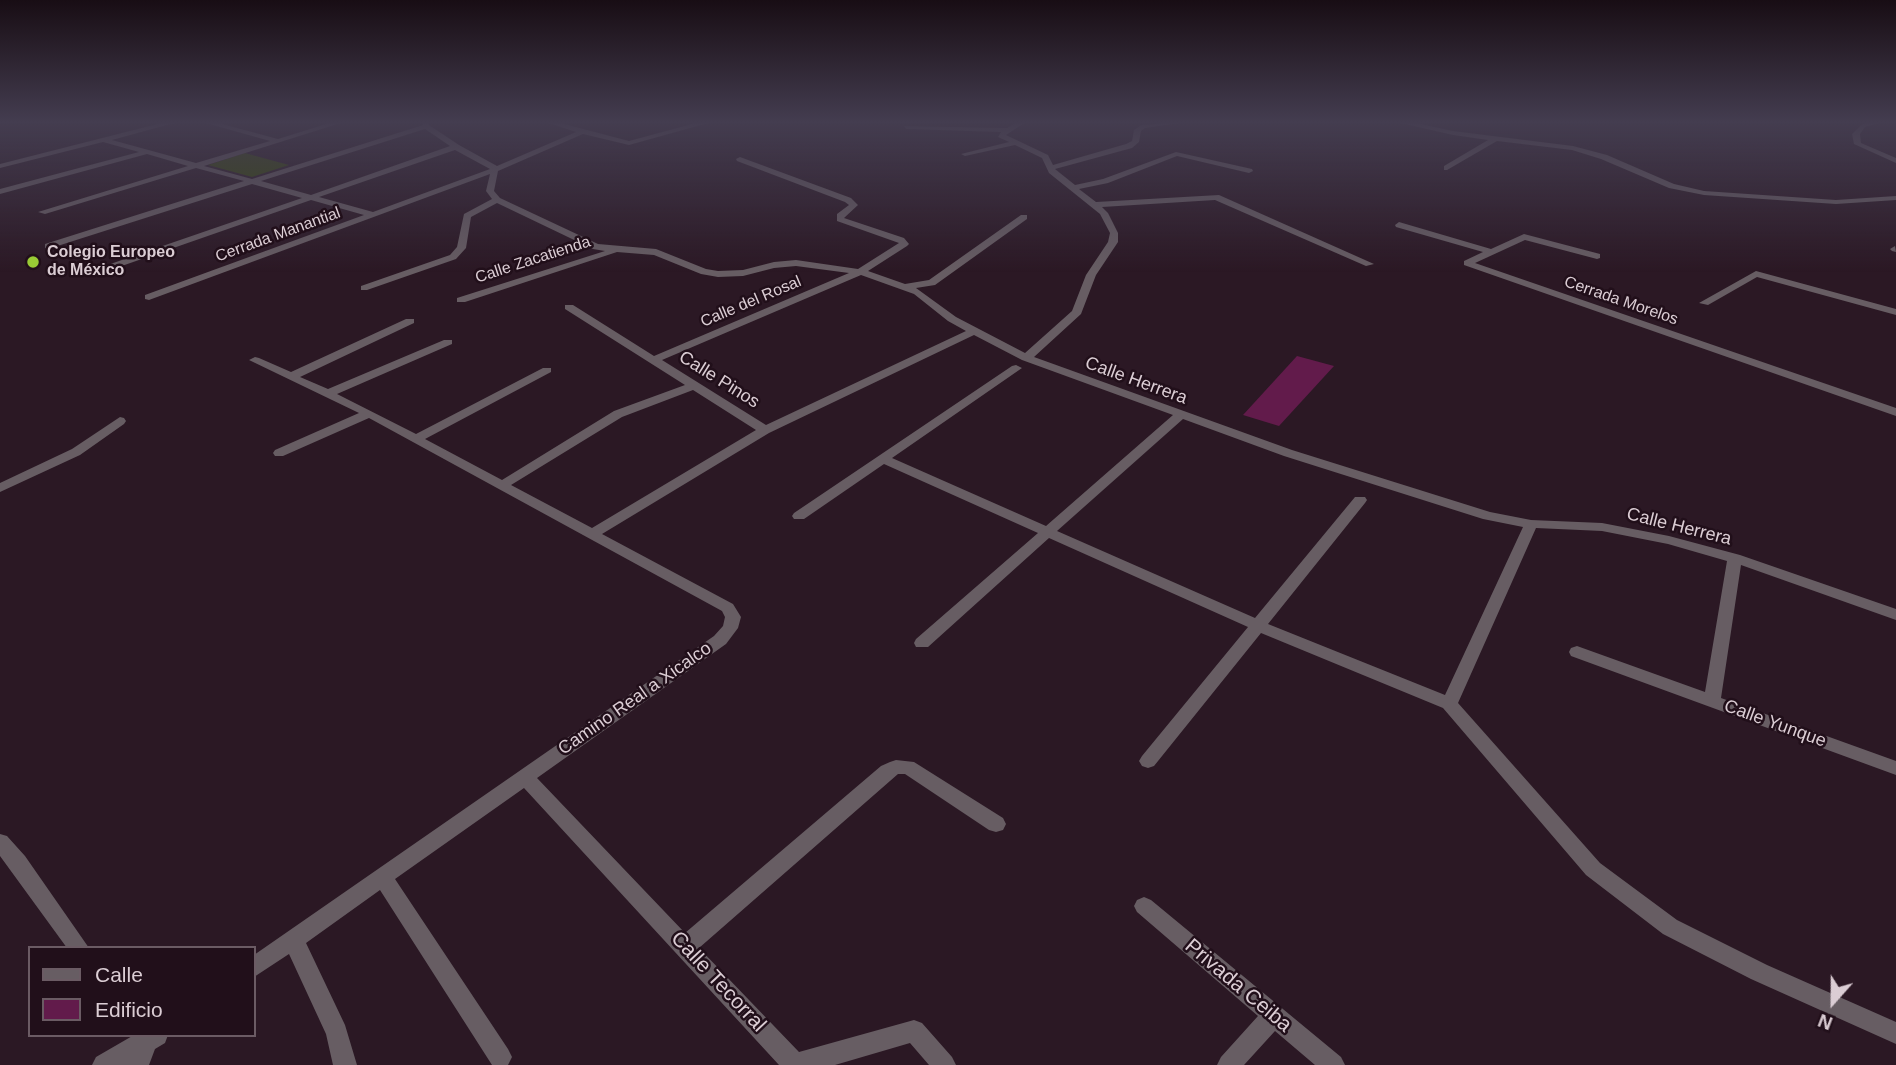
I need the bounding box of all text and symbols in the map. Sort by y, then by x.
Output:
street label: Cerrada Manantial [213,203,343,267]
street label: Calle Zacatienda [473,232,593,288]
place label: Colegio Europeo de México [47,243,175,281]
marker: Colegio Europeo de México [25,254,41,270]
street label: Calle del Rosal [698,272,804,332]
street label: Cerrada Morelos [1562,273,1680,329]
street label: Calle Pinos [675,347,763,413]
street label: Calle Herrera [1082,353,1190,409]
street label: Calle Herrera [1624,504,1734,550]
street label: Camino Real a Xicalco [554,638,716,760]
street label: Calle Yunque [1721,696,1829,752]
street label: Calle Tecorral [665,926,771,1038]
street label: Privada Ceiba [1179,934,1297,1038]
legend [28,946,256,1037]
text: Calle [95,963,143,986]
north arrow [1798,967,1868,1037]
text: Edificio [95,998,163,1021]
text: N [1815,1010,1835,1034]

